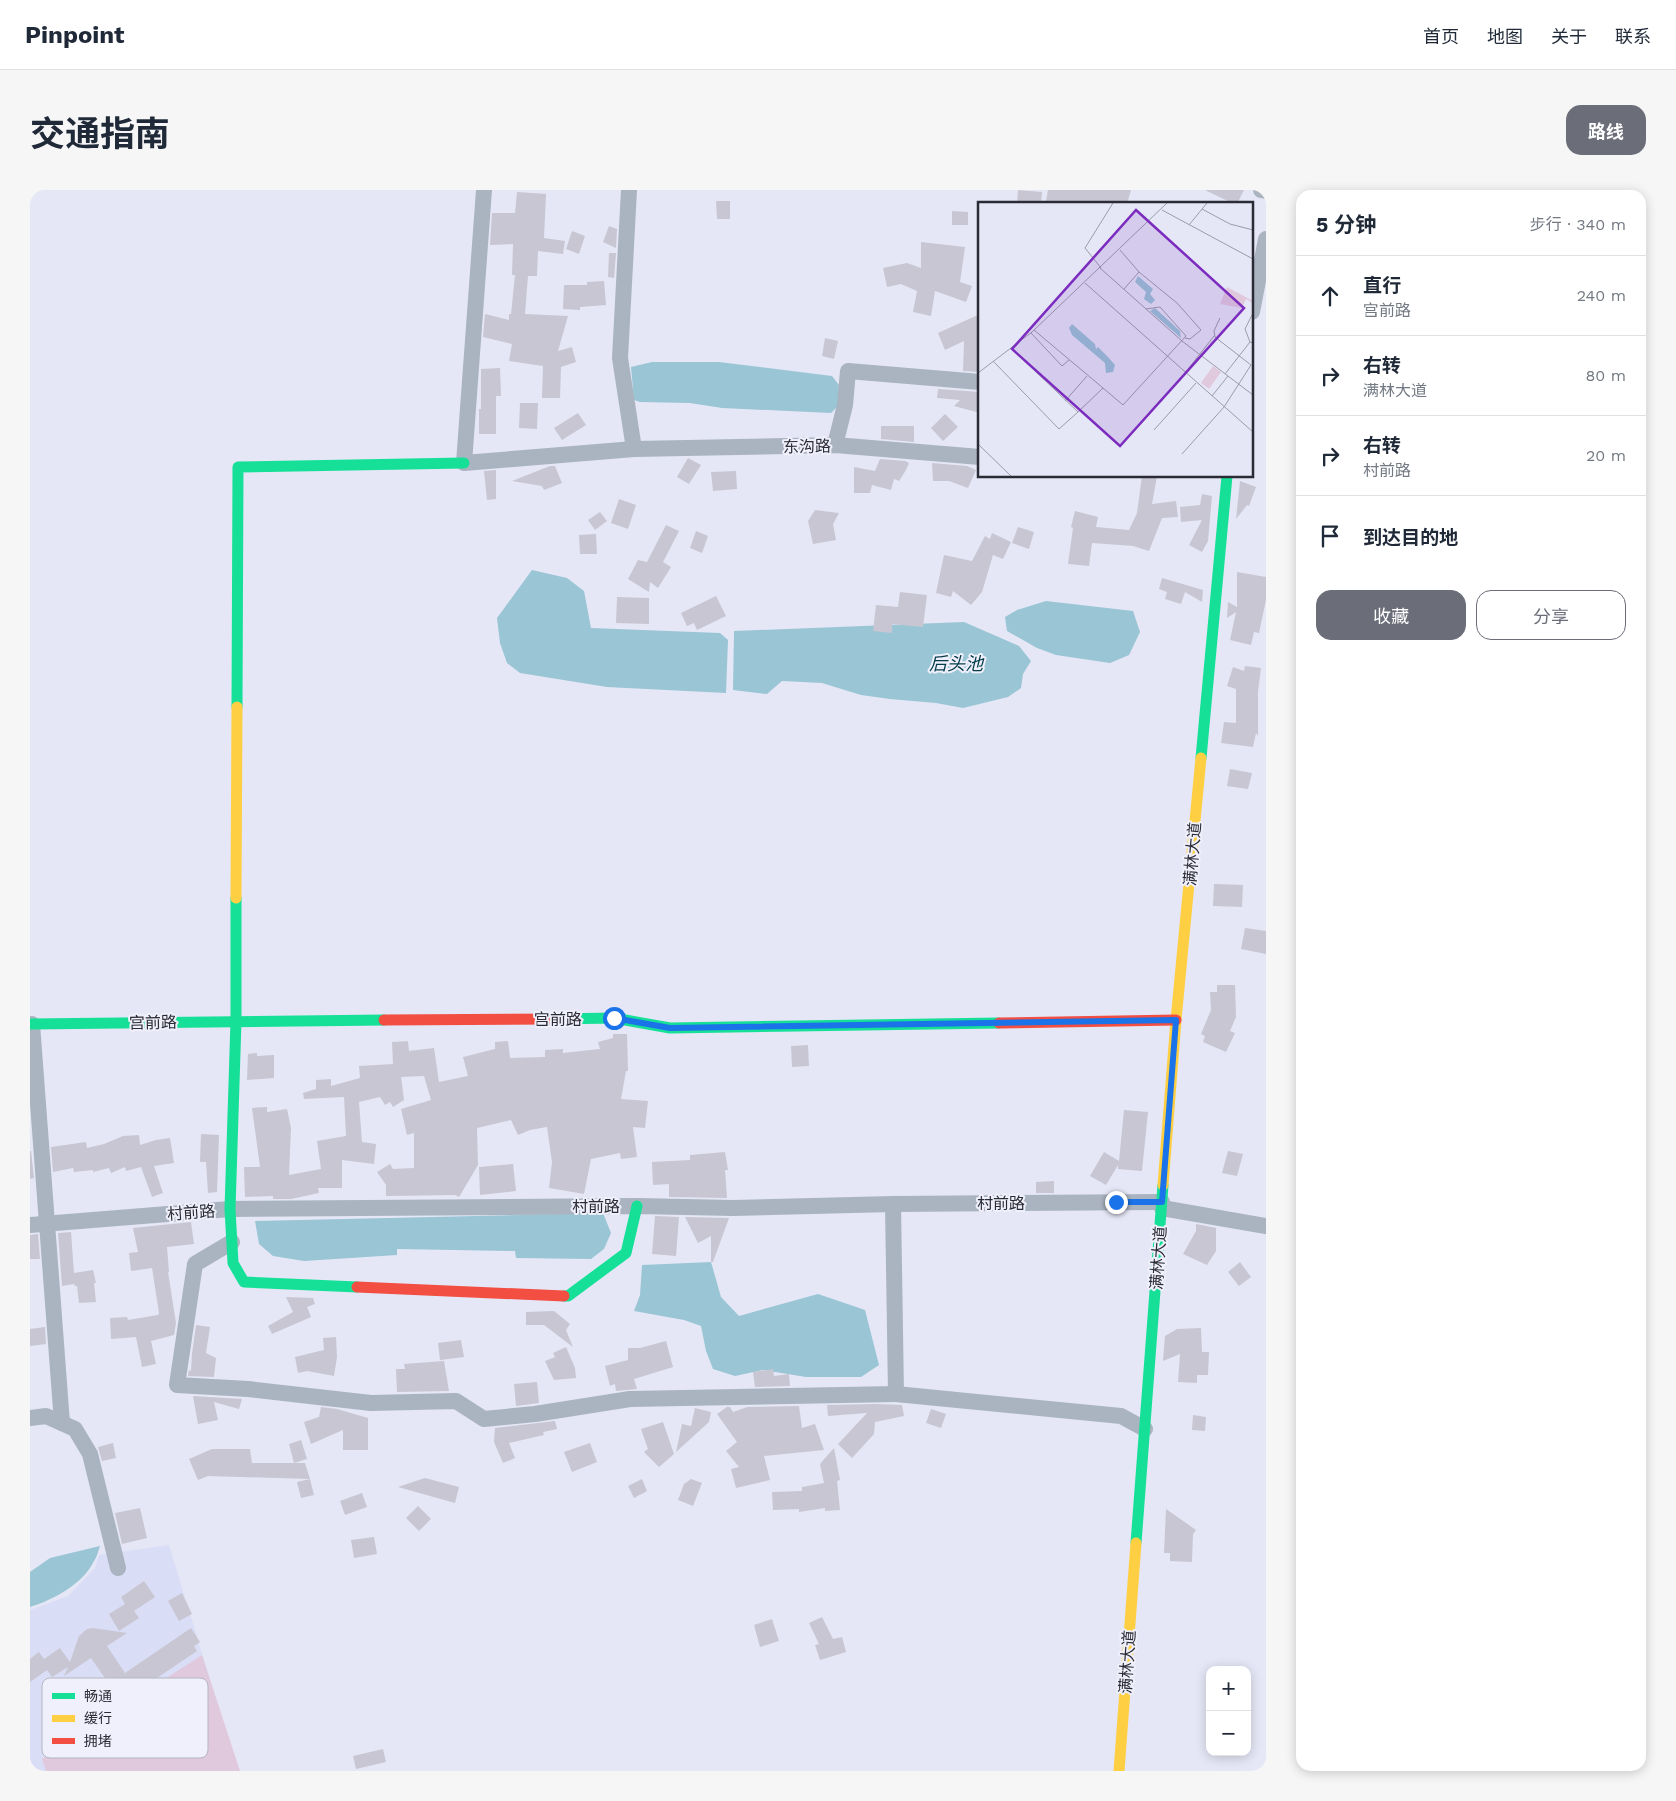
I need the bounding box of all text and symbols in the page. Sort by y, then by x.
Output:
text: Pinpoint [25,21,125,49]
text: 首页 [1423,26,1459,47]
text: 地图 [1487,26,1523,47]
text: 关于 [1551,26,1587,47]
text: 联系 [1615,26,1651,47]
button: 路线 [1566,105,1646,155]
text: 交通指南 [30,113,170,155]
inset map [978,202,1254,478]
text: 5 分钟 [1316,212,1376,237]
text: 步行 · 340 m [1530,215,1626,234]
text: 直行 [1363,274,1401,297]
icon: ahead [1316,282,1344,310]
text: 240 m [1577,286,1626,305]
text: 宫前路 [1363,301,1411,320]
text: 右转 [1363,354,1401,377]
icon: right [1316,362,1344,390]
text: 80 m [1585,366,1626,385]
text: 满林大道 [1363,381,1427,400]
text: 右转 [1363,434,1401,457]
street label: 东沟路 [783,437,831,456]
icon: right [1316,442,1344,470]
text: 20 m [1586,446,1626,465]
text: 村前路 [1363,461,1411,480]
icon: arrive [1316,522,1344,550]
text: 到达目的地 [1363,526,1458,549]
button: 收藏 [1316,590,1466,640]
button: 分享 [1476,590,1626,640]
water label: 后头池 [929,653,985,674]
street label: 满林大道 [1180,821,1205,887]
route start [603,1007,626,1030]
street label: 宫前路 [534,1010,582,1029]
street label: 宫前路 [129,1013,177,1032]
route end [1105,1191,1128,1214]
street label: 村前路 [977,1194,1025,1213]
street label: 村前路 [572,1197,620,1216]
street label: 村前路 [166,1201,216,1224]
street label: 满林大道 [1147,1225,1170,1291]
street label: 满林大道 [1116,1629,1139,1695]
map controls [1206,1666,1251,1756]
button: + [1206,1666,1251,1711]
legend [42,1678,208,1758]
text: 畅通 [84,1688,112,1704]
text: 缓行 [84,1710,112,1726]
button: − [1206,1711,1251,1756]
text: 拥堵 [84,1733,112,1749]

